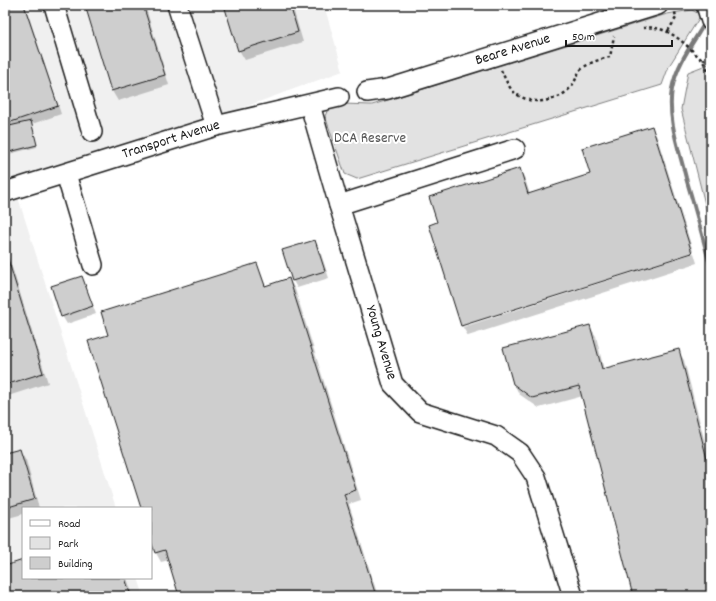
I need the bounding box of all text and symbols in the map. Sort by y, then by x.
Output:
scale bar [566,22,672,48]
street label: Beare Avenue [473,28,554,72]
text: 50 m [572,29,595,46]
street label: Transport Avenue [120,114,222,166]
park label: DCA Reserve [334,128,406,150]
street label: Young Avenue [359,303,402,383]
legend [22,507,152,579]
text: Road [58,516,80,533]
text: Park [58,536,79,553]
text: Building [58,556,93,573]

